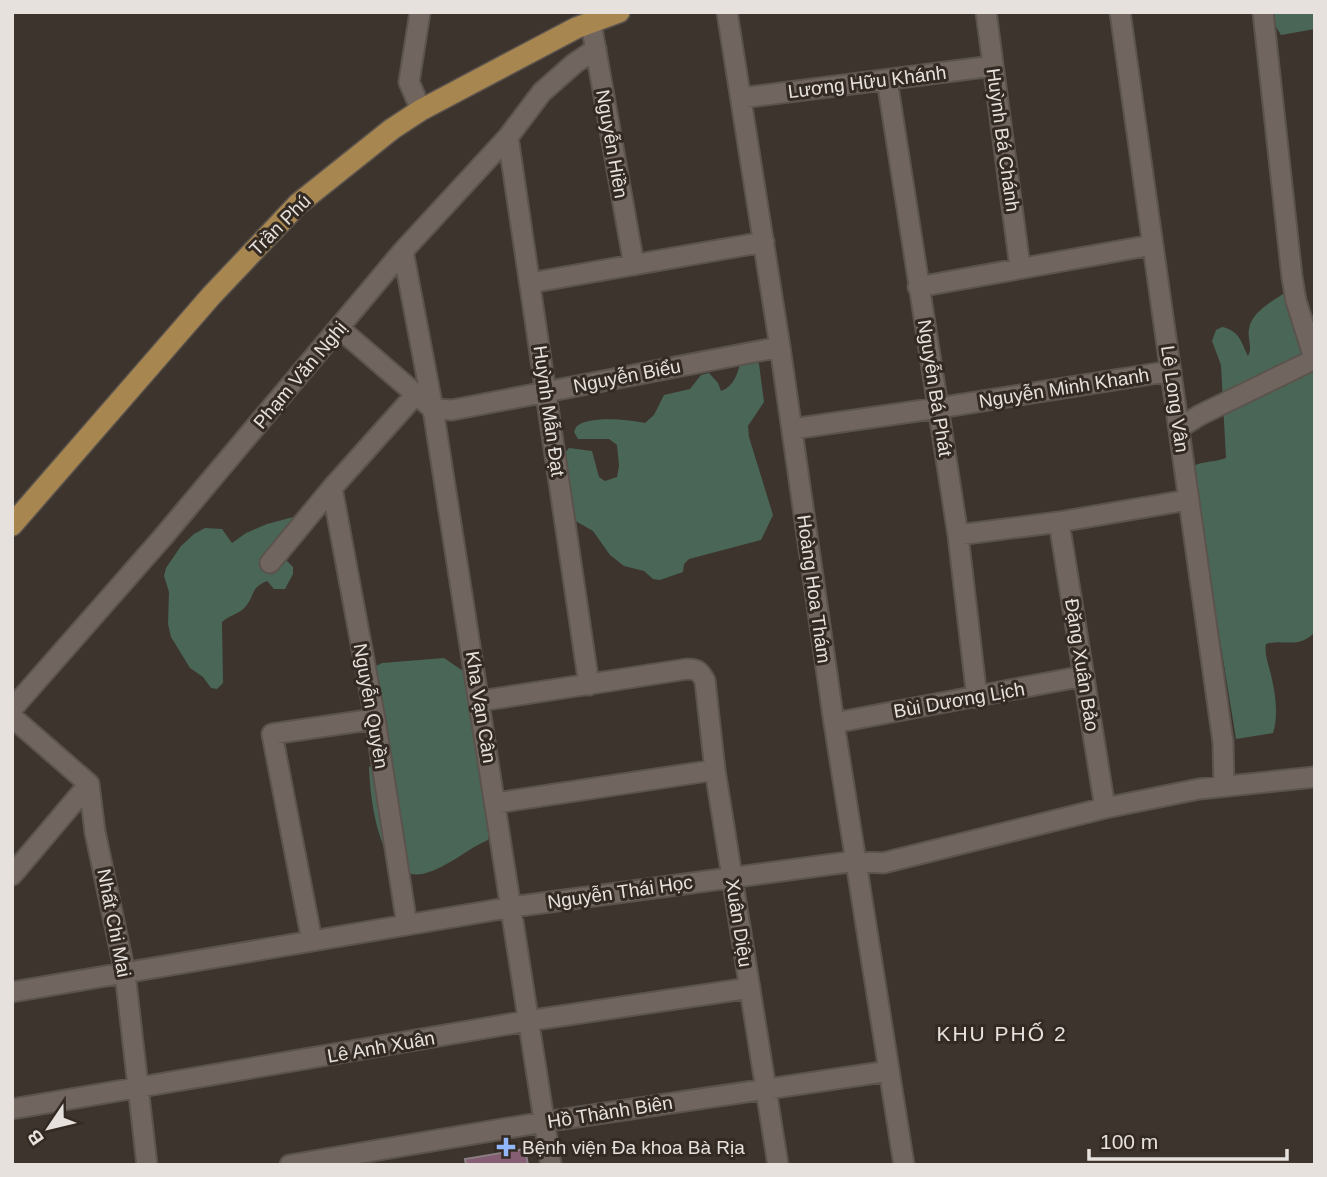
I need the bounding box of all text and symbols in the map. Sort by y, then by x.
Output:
street label: Lương Hữu Khánh [787,62,947,102]
street label: Huỳnh Bá Chánh [983,67,1023,213]
street label: Nguyễn Hiền [592,88,632,200]
street label: Trần Phú [245,190,315,260]
street label: Phạm Văn Nghị [249,317,351,433]
street label: Nguyễn Bá Phát [914,318,956,459]
street label: Huỳnh Mẫn Đạt [529,344,569,479]
street label: Lê Long Vân [1157,344,1193,454]
street label: Nguyễn Biểu [572,355,682,397]
street label: Nguyễn Minh Khanh [977,364,1151,412]
street label: Hoàng Hoa Thám [793,513,835,665]
street label: Đặng Xuân Bảo [1061,597,1103,733]
street label: Nguyễn Quyền [350,642,392,770]
street label: Kha Vạn Cân [462,650,500,764]
street label: Bùi Dương Lịch [892,678,1026,722]
street label: Nhất Chi Mai [93,867,135,979]
street label: Nguyễn Thái Học [546,871,694,913]
street label: Xuân Diệu [722,878,756,968]
district label: KHU PHỐ 2 [936,1022,1068,1045]
street label: Lê Anh Xuân [326,1027,436,1067]
street label: Hồ Thành Biên [546,1092,674,1132]
north arrow [14,1093,84,1163]
scale bar [1089,1118,1287,1162]
text: B [23,1126,48,1149]
text: 100 m [1100,1130,1158,1153]
marker: Bệnh viện Đa khoa Bà Rịa [496,1137,516,1157]
place label: Bệnh viện Đa khoa Bà Rịa [522,1137,745,1158]

